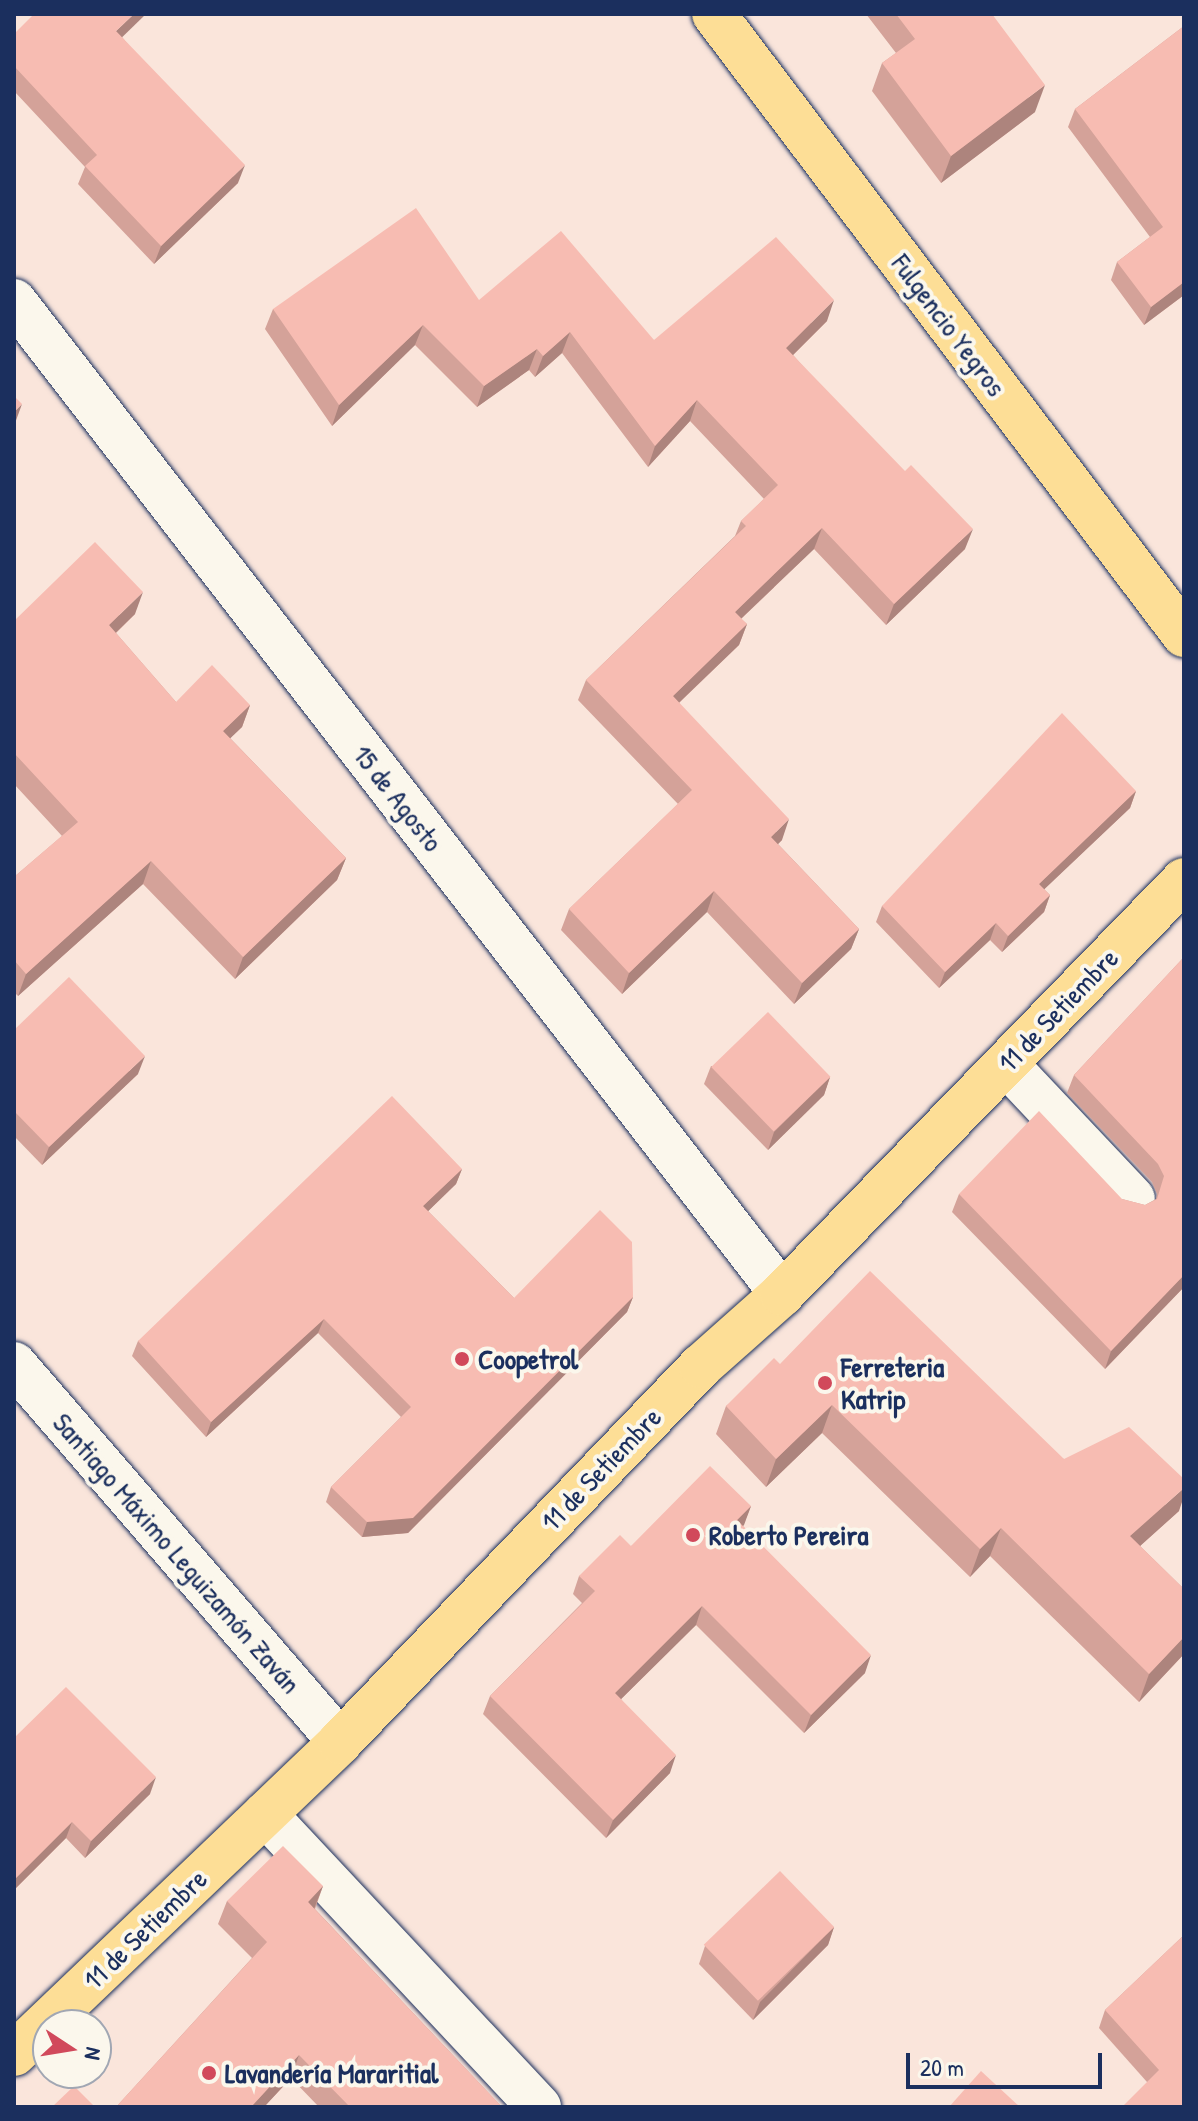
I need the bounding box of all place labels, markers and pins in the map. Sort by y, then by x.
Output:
place label: Coopetrol [478,1342,578,1376]
marker: Coopetrol [453,1350,471,1368]
place label: Ferreteria Katrip [841,1350,944,1416]
marker: Ferreteria Katrip [816,1374,834,1392]
place label: Roberto Pereira [709,1518,868,1552]
marker: Roberto Pereira [684,1526,702,1544]
place label: Lavandería Mararitial [225,2056,439,2090]
marker: Lavandería Mararitial [200,2064,218,2082]

